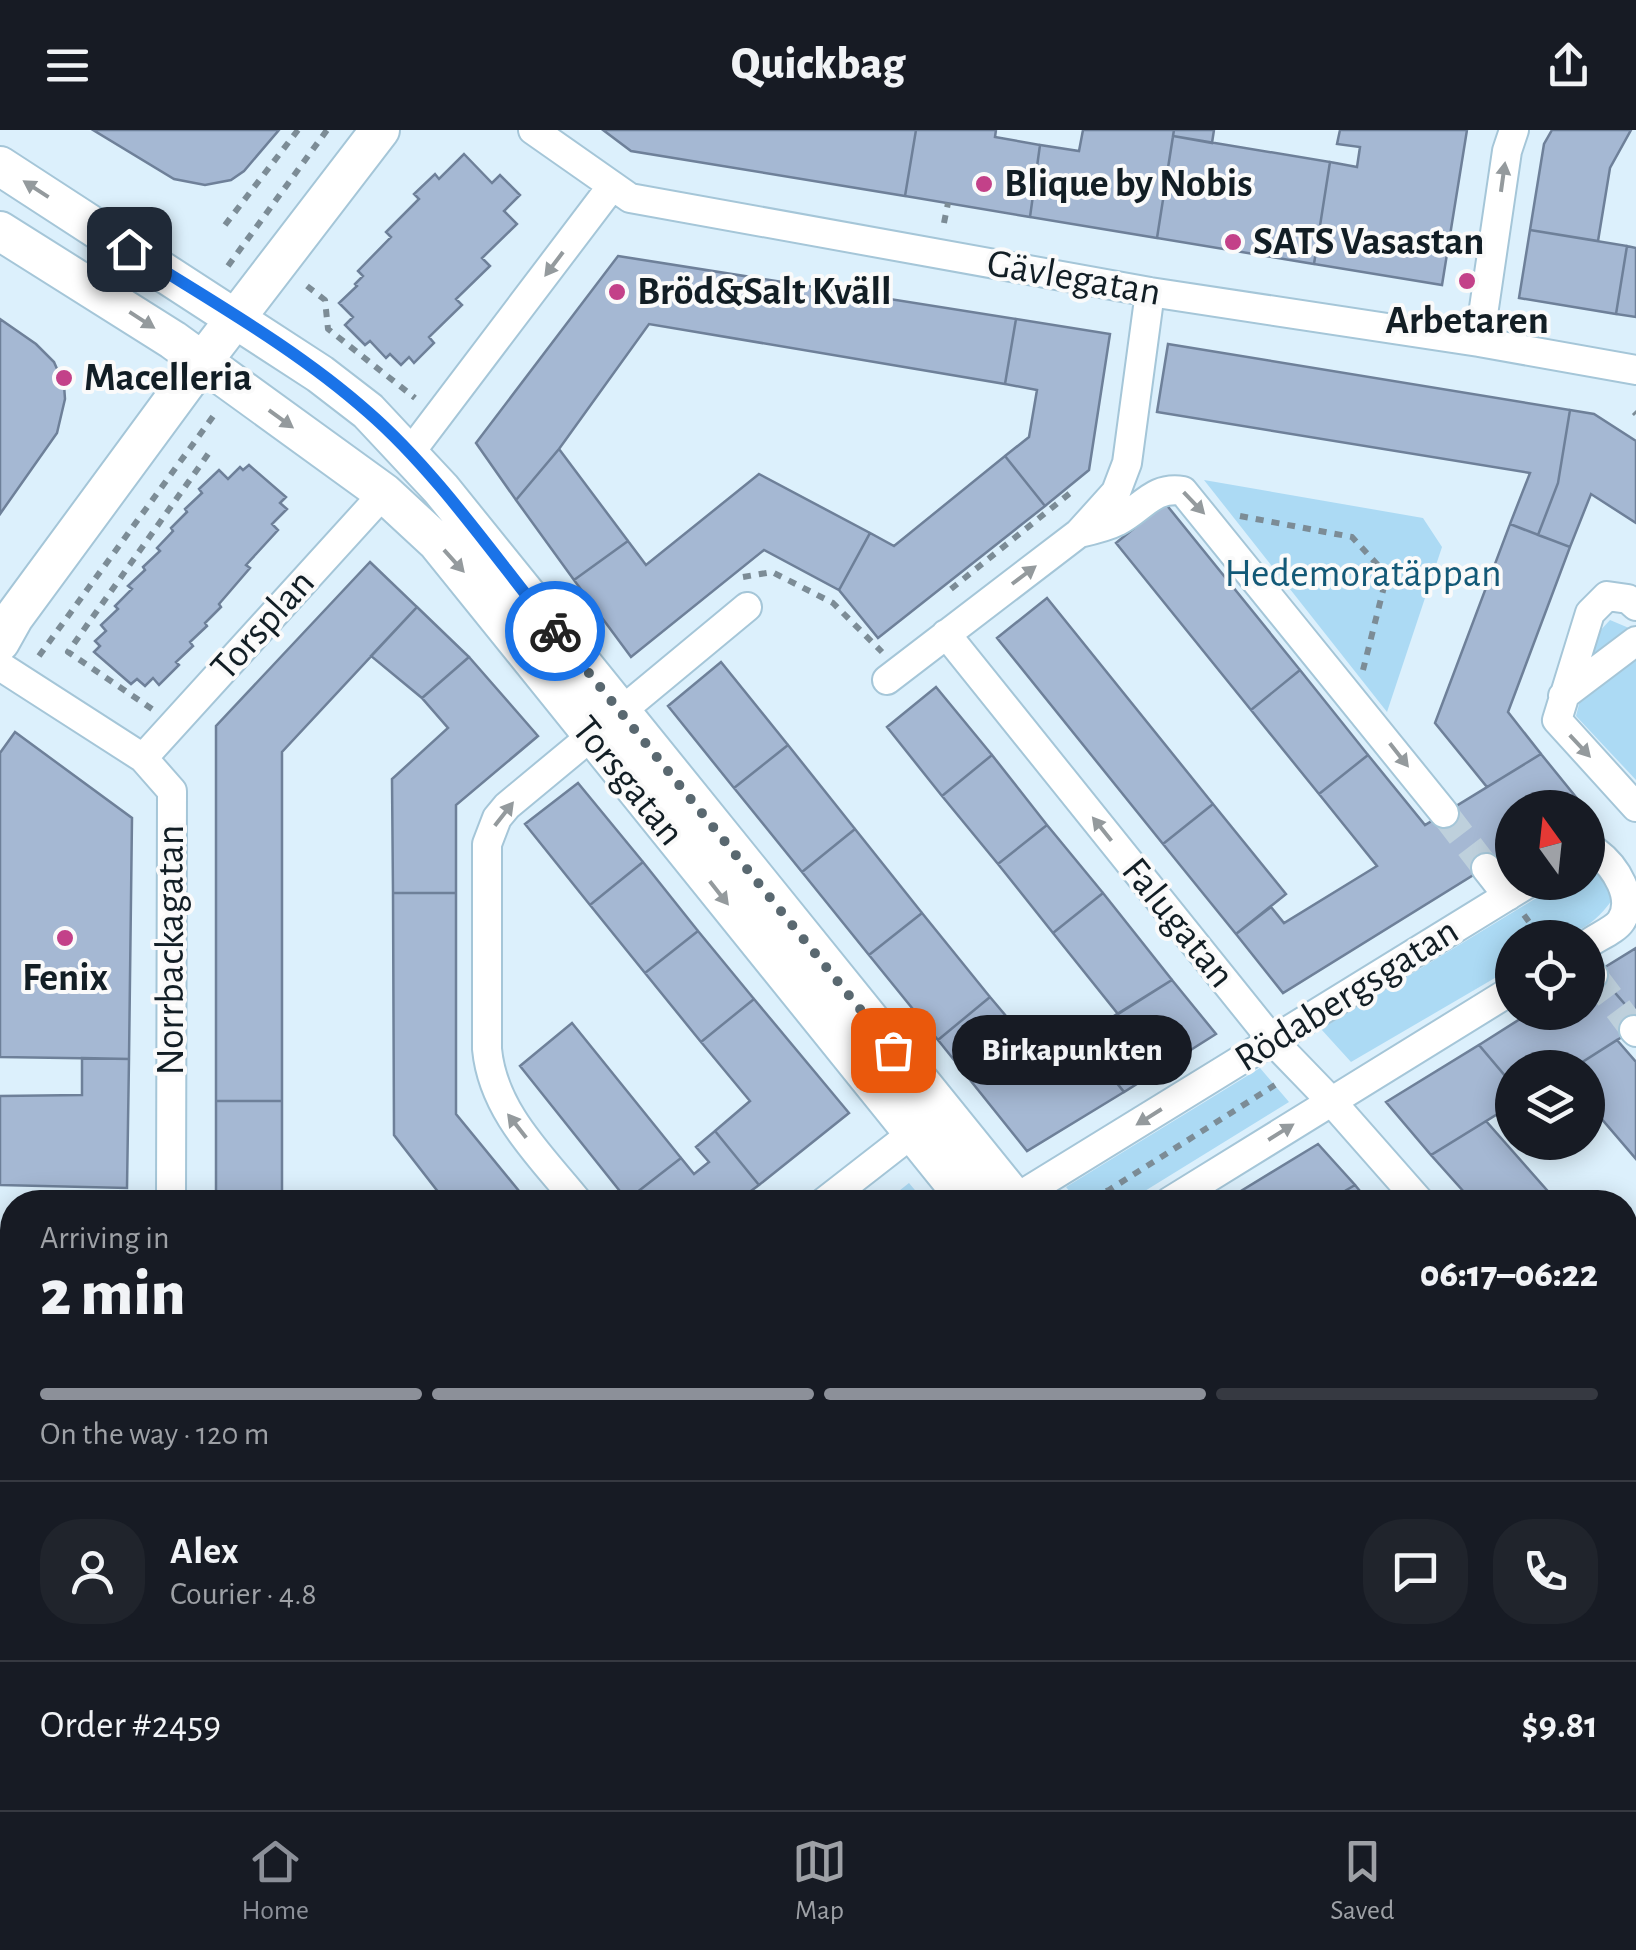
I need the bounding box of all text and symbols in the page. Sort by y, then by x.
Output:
icon: menu [40,38,95,93]
icon: share [1541,38,1596,93]
text: Quickbag [731,42,905,87]
one-way arrow [1496,160,1512,192]
place label: Blique by Nobis [1004,164,1253,204]
marker: Blique by Nobis [973,173,995,195]
one-way arrow [22,181,49,199]
pin [87,207,172,292]
icon: home [102,222,157,277]
place label: SATS Vasastan [1253,222,1485,262]
marker: SATS Vasastan [1222,231,1244,253]
street label: Gävlegatan [984,243,1164,313]
one-way arrow [544,251,564,277]
marker: Arbetaren [1456,270,1478,292]
place label: Bröd&Salt Kväll [637,272,891,312]
marker: Bröd&Salt Kväll [606,281,628,303]
place label: Arbetaren [1385,301,1549,341]
one-way arrow [128,310,155,328]
place label: Macelleria [84,358,252,398]
marker: Macelleria [53,367,75,389]
one-way arrow [268,409,295,428]
one-way arrow [1182,491,1205,515]
one-way arrow [442,549,465,573]
park label: Hedemoratäppan [1224,554,1502,594]
street label: Torsplan [204,562,322,688]
one-way arrow [1010,565,1036,586]
courier [505,581,605,681]
icon: bike [528,604,583,659]
street label: Torsgatan [564,709,692,853]
one-way arrow [1568,733,1591,757]
one-way arrow [1388,742,1409,768]
north arrow [1495,790,1605,900]
map controls [1495,790,1605,1160]
one-way arrow [493,801,514,826]
one-way arrow [1092,816,1113,841]
street label: Norrbackagatan [151,825,191,1075]
street label: Falugatan [1114,851,1242,995]
one-way arrow [708,881,729,906]
street label: Rödabergsgatan [1228,911,1466,1079]
button: locate [1495,920,1605,1030]
marker: Fenix [54,927,76,949]
place label: Fenix [22,958,109,998]
pin [851,1008,936,1093]
callout: Birkapunkten [953,1015,1193,1085]
icon: bag [866,1023,921,1078]
text: Birkapunkten [981,1034,1163,1066]
button: layers [1495,1050,1605,1160]
one-way arrow [1135,1108,1163,1125]
one-way arrow [507,1114,528,1140]
one-way arrow [1267,1124,1295,1141]
text: Arriving in [40,1222,169,1254]
text: 06:17–06:22 [1420,1256,1598,1294]
text: 2 min [40,1262,186,1327]
text: On the way · 120 m [40,1418,269,1450]
button: person [40,1519,145,1624]
button: chat [1363,1519,1468,1624]
button: phone [1493,1519,1598,1624]
text: Alex [170,1533,239,1571]
text: Courier · 4.8 [170,1578,317,1610]
text: Order #2459 [40,1707,221,1745]
text: $9.81 [1521,1707,1598,1745]
tab: Home [242,1834,309,1928]
tab: Map [792,1834,847,1928]
tab: Saved [1330,1834,1394,1928]

